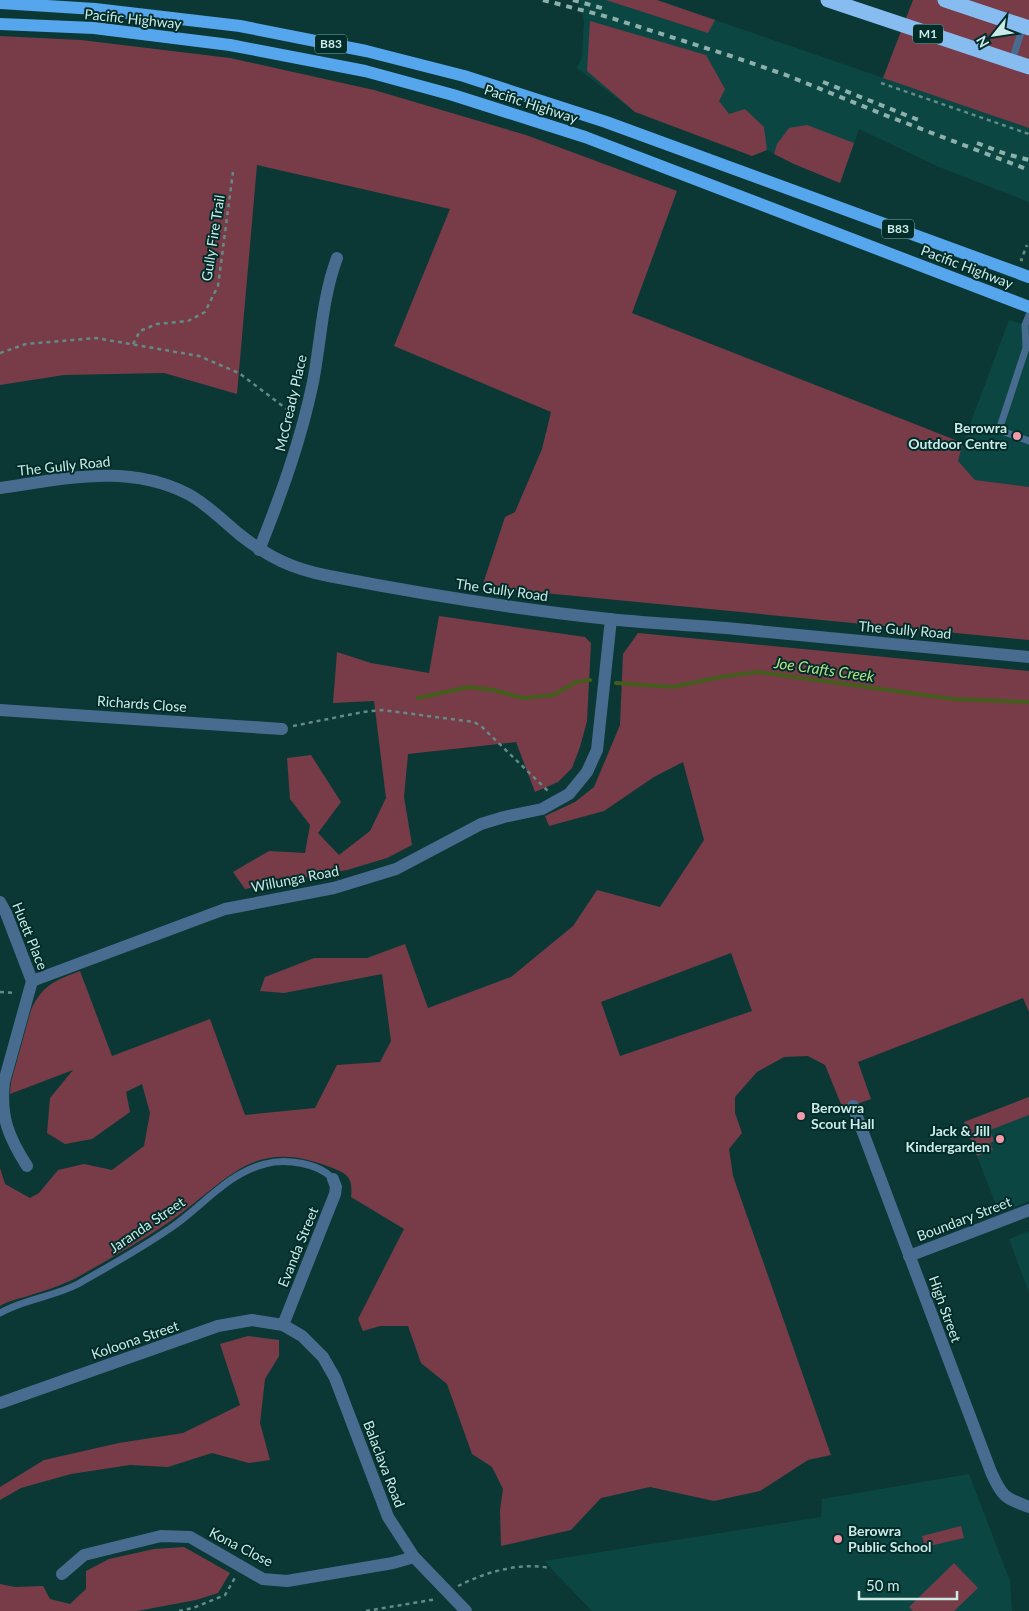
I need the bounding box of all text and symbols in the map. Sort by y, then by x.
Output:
street label: Pacific Highway [84,5,183,32]
north arrow [969,10,1019,60]
road number: M1 [913,24,943,44]
text: N [972,33,992,51]
road number: B83 [315,34,347,54]
street label: Pacific Highway [482,80,581,127]
street label: Gully Fire Trail [197,194,228,282]
road number: B83 [882,220,914,238]
street label: Pacific Highway [919,241,1016,292]
street label: McCready Place [271,353,310,453]
place label: Berowra Outdoor Centre [908,419,1008,452]
marker: Berowra Outdoor Centre [1011,430,1023,442]
street label: The Gully Road [17,452,111,479]
street label: The Gully Road [455,575,549,604]
street label: The Gully Road [858,617,952,642]
water label: Joe Crafts Creek [772,653,876,685]
street label: Richards Close [97,692,187,715]
street label: Willunga Road [250,862,340,895]
street label: Huett Place [9,900,52,972]
place label: Berowra Scout Hall [811,1099,875,1132]
marker: Berowra Scout Hall [795,1110,807,1122]
place label: Jack & Jill Kindergarden [906,1122,990,1155]
marker: Jack & Jill Kindergarden [994,1133,1006,1145]
street label: Jaranda Street [106,1193,188,1256]
street label: Boundary Street [914,1193,1013,1244]
street label: Evanda Street [274,1204,321,1289]
street label: High Street [926,1273,965,1344]
street label: Koloona Street [89,1317,181,1362]
street label: Balaclava Road [360,1418,409,1510]
place label: Berowra Public School [848,1522,932,1555]
street label: Kona Close [207,1523,276,1570]
marker: Berowra Public School [832,1533,844,1545]
scale bar [859,1568,956,1600]
text: 50 m [866,1576,900,1594]

